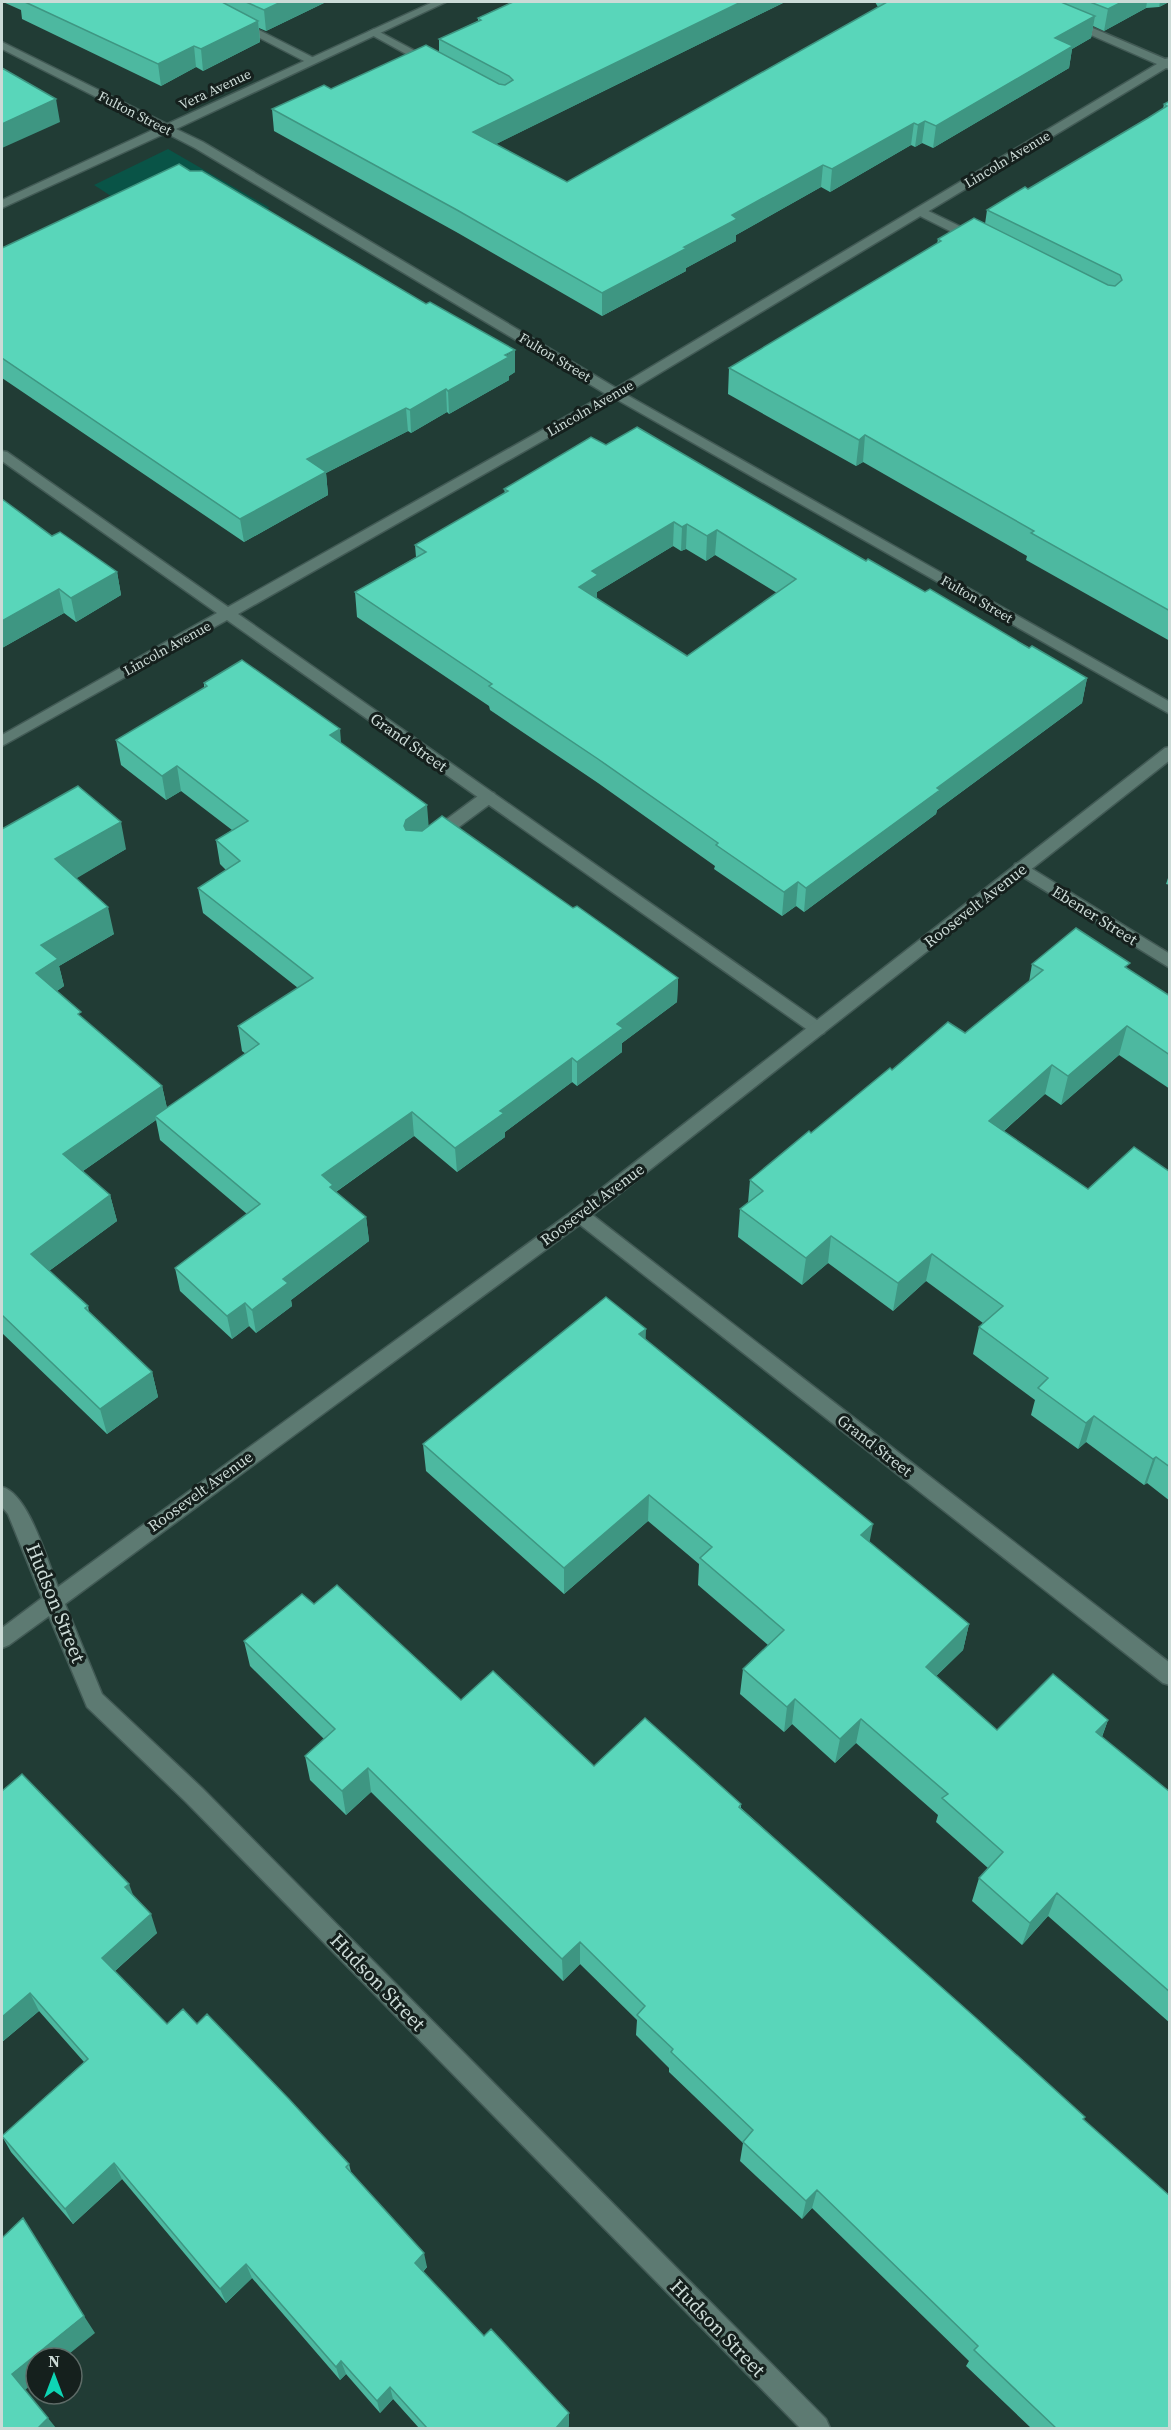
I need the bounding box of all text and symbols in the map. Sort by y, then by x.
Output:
street label: Vera Avenue [176,64,254,114]
street label: Fulton Street [95,86,176,140]
street label: Lincoln Avenue [960,125,1054,193]
street label: Fulton Street [515,328,595,386]
street label: Lincoln Avenue [543,375,637,441]
street label: Fulton Street [937,570,1017,628]
street label: Lincoln Avenue [120,616,214,680]
street label: Grand Street [366,707,453,777]
street label: Roosevelt Avenue [919,858,1031,952]
street label: Ebener Street [1048,880,1143,950]
street label: Roosevelt Avenue [536,1158,648,1250]
street label: Grand Street [833,1409,918,1482]
street label: Roosevelt Avenue [143,1445,257,1537]
street label: Hudson Street [19,1539,93,1667]
street label: Hudson Street [324,1927,432,2038]
street label: Hudson Street [664,2273,772,2384]
north arrow [24,2346,84,2406]
text: N [48,2350,60,2372]

